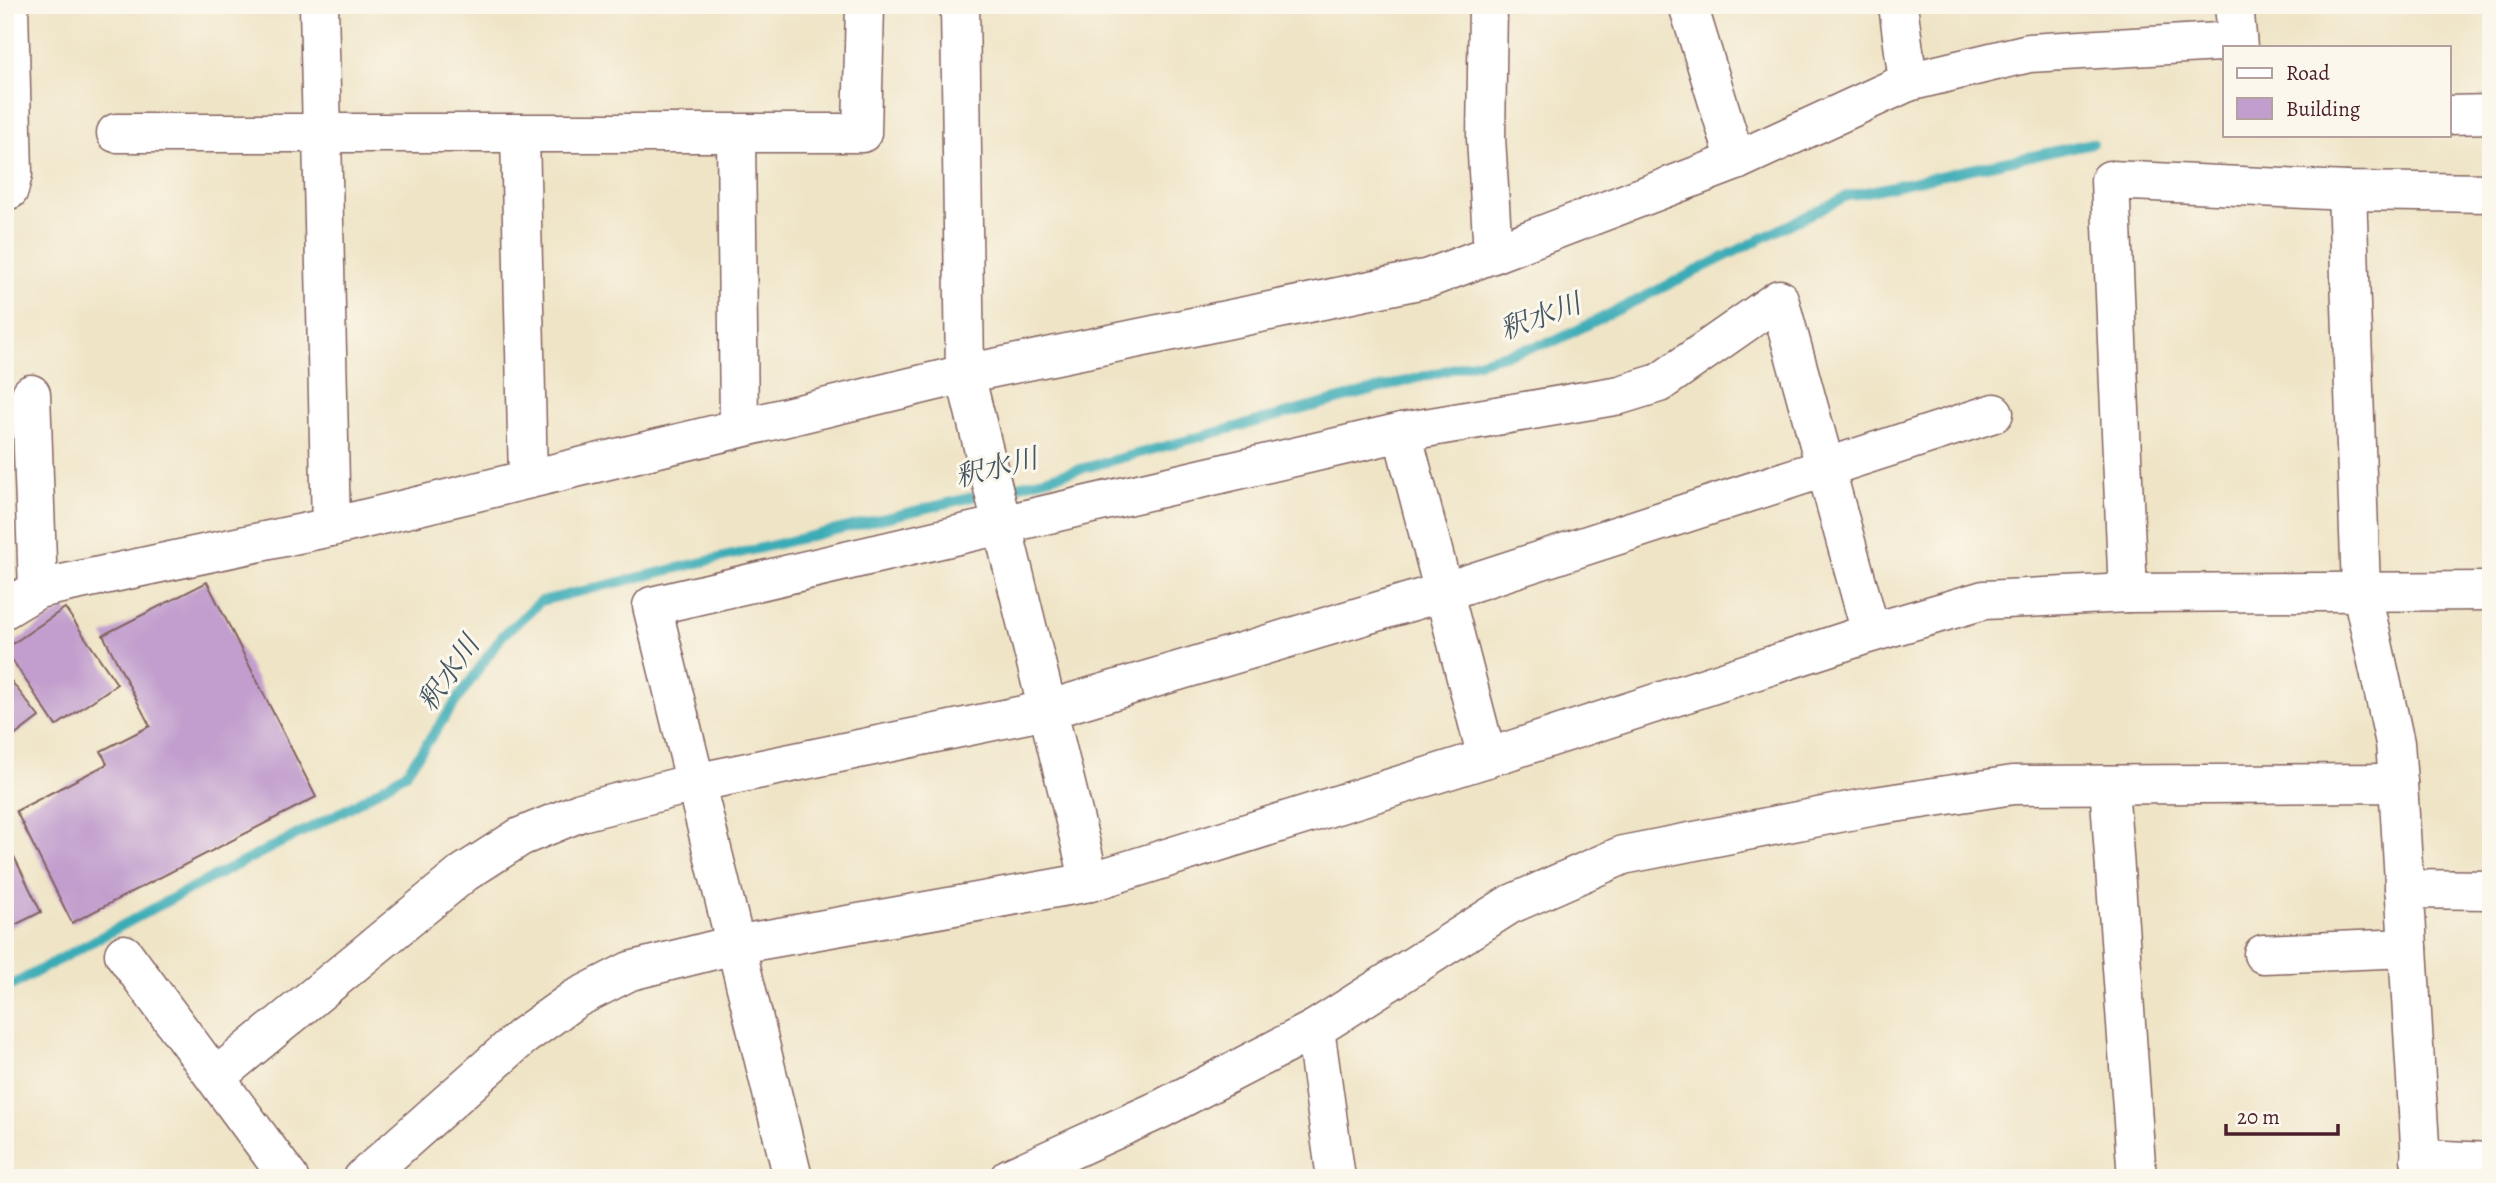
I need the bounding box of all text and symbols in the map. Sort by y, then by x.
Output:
legend [2223,46,2450,136]
text: Road [2286,59,2330,87]
text: Building [2286,95,2361,123]
water label: 釈水川 [1494,284,1589,349]
water label: 釈水川 [951,439,1044,497]
water label: 釈水川 [409,626,490,719]
scale bar [2226,1092,2338,1136]
text: 20 m [2237,1103,2280,1131]

